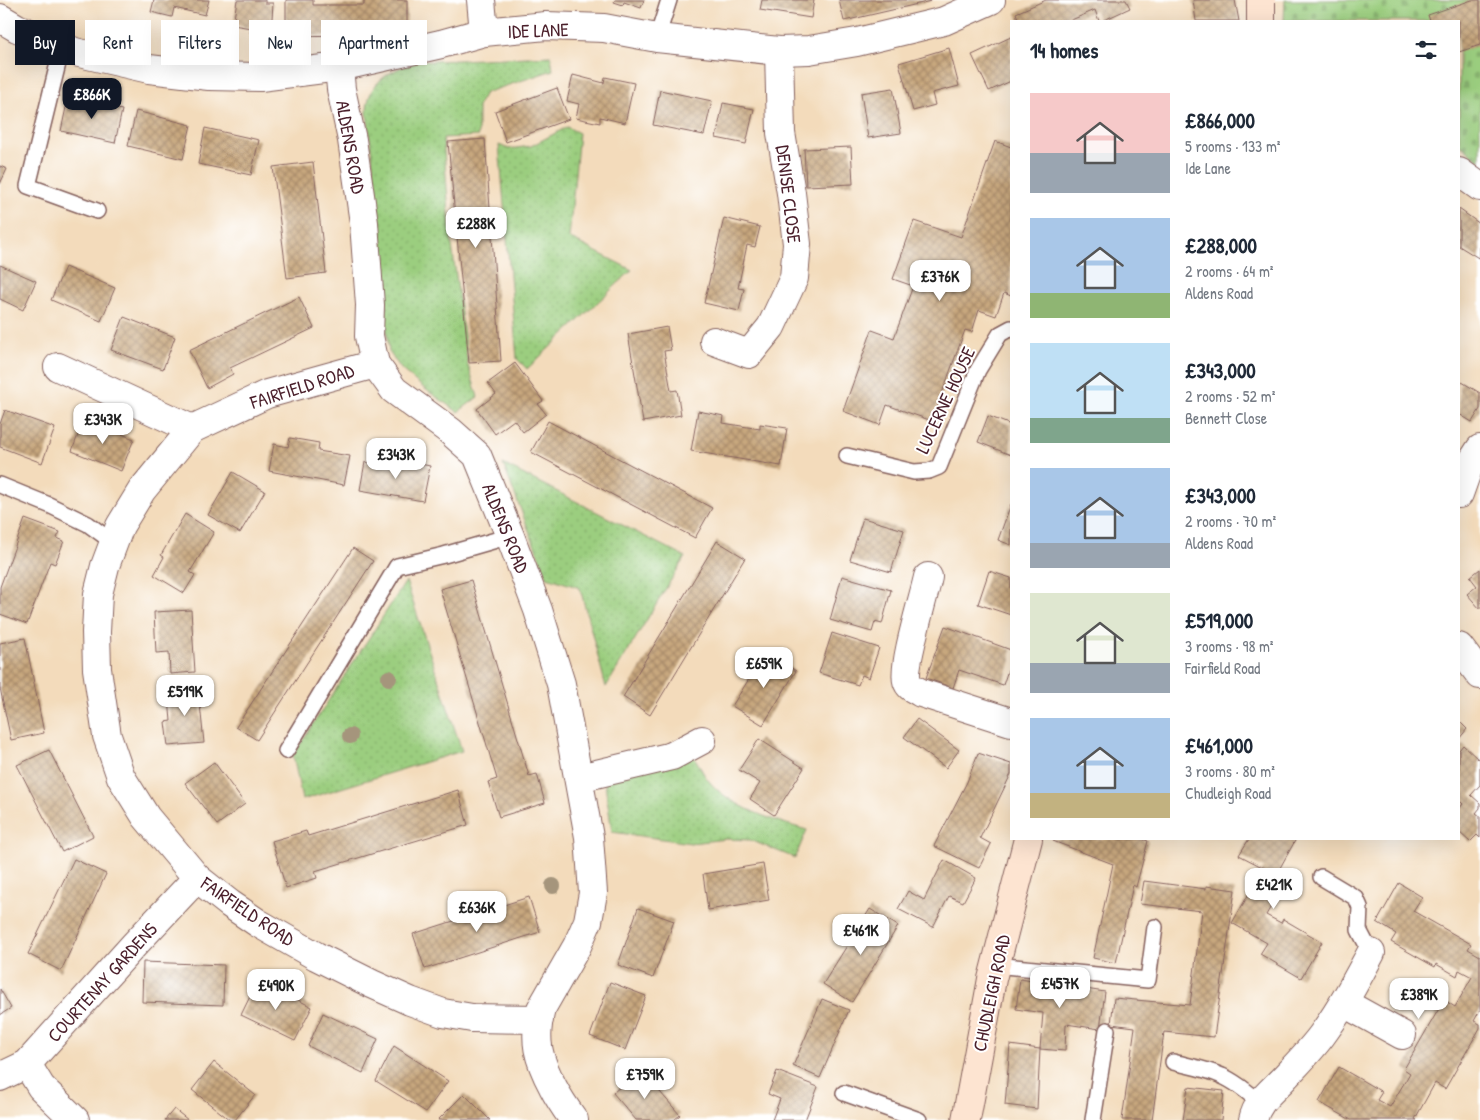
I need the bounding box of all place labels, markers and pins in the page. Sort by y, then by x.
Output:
pin: £866K [57,78,127,120]
pin: £288K [441,206,511,249]
pin: £376K [905,260,975,302]
pin: £343K [68,402,138,445]
pin: £343K [361,438,431,480]
pin: £659K [729,646,799,689]
pin: £519K [150,674,220,717]
pin: £421K [1239,868,1309,910]
pin: £636K [442,890,512,933]
pin: £461K [826,914,896,956]
pin: £457K [1025,966,1095,1009]
pin: £490K [241,968,311,1011]
pin: £389K [1384,978,1454,1020]
pin: £759K [610,1058,680,1100]

